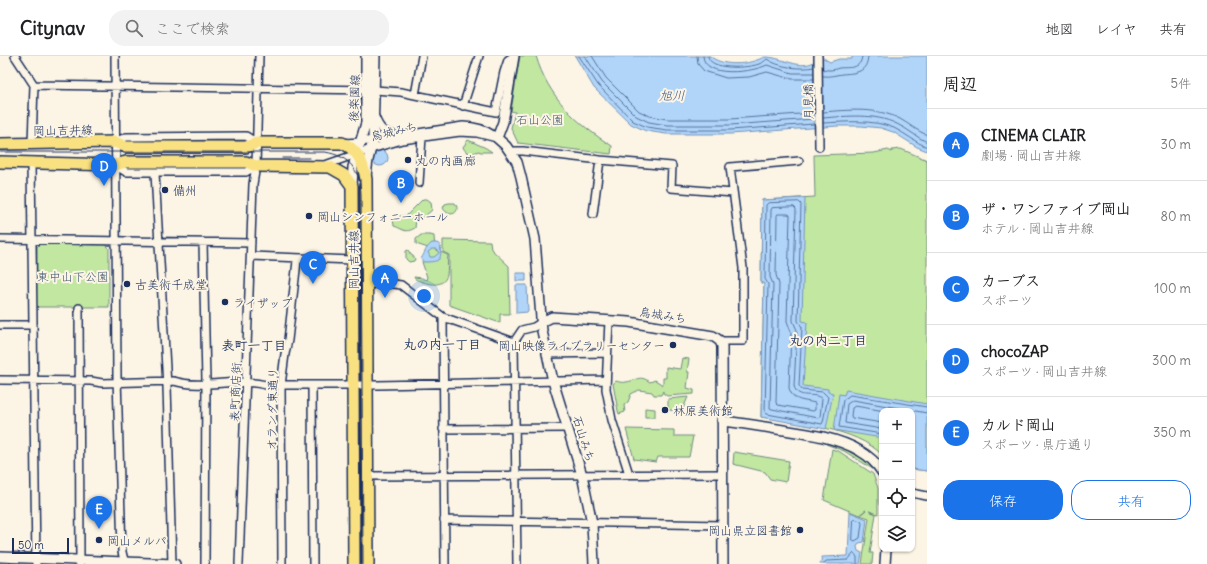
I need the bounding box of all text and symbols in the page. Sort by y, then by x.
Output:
search box [109,10,389,46]
text: Citynav [20,16,85,40]
icon: search [123,17,145,39]
text: ここで検索 [155,19,230,38]
text: 地図 [1046,20,1074,38]
text: レイヤ [1096,20,1137,38]
text: 共有 [1159,20,1187,38]
text: 周辺 [943,73,977,95]
street label: 後楽園線 [346,74,362,122]
text: 5件 [1171,75,1191,92]
street label: 月見橋 [800,84,816,120]
water label: 旭川 [659,87,685,104]
park label: 石山公園 [516,112,564,127]
street label: 烏城みち [369,118,419,144]
street label: 岡山吉井線 [33,122,93,138]
text: CINEMA CLAIR [981,126,1086,145]
text: A [952,136,960,153]
text: 30 m [1161,136,1191,153]
text: 劇場 · 岡山吉井線 [981,147,1081,164]
pin: D [91,153,117,186]
place label: 丸の内画廊 [416,153,476,168]
marker: 丸の内画廊 [403,155,413,165]
pin: B [388,170,414,203]
place label: 備州 [173,183,197,198]
marker: 備州 [160,185,170,195]
text: ザ・ワンファイブ岡山 [981,199,1131,218]
text: B [952,208,960,225]
text: 80 m [1160,208,1191,225]
place label: 岡山シンフォニーホール [317,209,448,224]
marker: 岡山シンフォニーホール [304,211,314,221]
text: ホテル · 岡山吉井線 [981,220,1094,237]
street label: 岡山吉井線 [346,230,361,290]
pin: C [300,251,326,284]
pin: A [372,265,398,298]
park label: 東中山下公園 [37,269,109,284]
text: カーブス [981,271,1040,290]
place label: 古美術千成堂 [135,277,207,292]
marker: 古美術千成堂 [122,279,132,289]
text: C [952,280,960,297]
text: 100 m [1154,280,1191,297]
your location [414,286,434,306]
text: スポーツ [981,292,1033,309]
place label: ライザップ [233,295,293,310]
marker: ライザップ [220,297,230,307]
street label: 烏城みち [638,304,688,326]
district label: 丸の内二丁目 [789,332,867,349]
district label: 丸の内一丁目 [403,336,481,353]
district label: 表町一丁目 [221,337,287,354]
place label: 岡山映像ライブラリーセンター [498,338,665,353]
marker: 岡山映像ライブラリーセンター [668,340,678,350]
text: chocoZAP [981,342,1049,361]
text: D [951,352,961,369]
text: 300 m [1152,352,1191,369]
street label: 表町商店街 [226,362,244,422]
text: スポーツ · 岡山吉井線 [981,363,1107,380]
street label: オランダ東通り [264,367,280,451]
place label: 林原美術館 [673,403,733,418]
marker: 林原美術館 [660,405,670,415]
map controls [879,408,915,552]
button: + [879,408,915,444]
street label: 石山みち [570,414,598,464]
text: カルド岡山 [981,415,1056,434]
text: E [952,424,960,441]
text: 350 m [1153,424,1191,441]
text: スポーツ · 県庁通り [981,436,1094,453]
button: − [879,444,915,480]
button: locate [879,480,915,516]
button: 保存 [943,480,1063,520]
button: 共有 [1071,480,1191,520]
pin: E [86,496,112,529]
button: layers [879,516,915,552]
place label: 岡山県立図書館 [708,523,792,538]
marker: 岡山県立図書館 [795,525,805,535]
place label: 岡山メルパ [107,533,167,548]
marker: 岡山メルパ [94,535,104,545]
scale bar [12,536,69,555]
text: 50 m [18,538,44,552]

